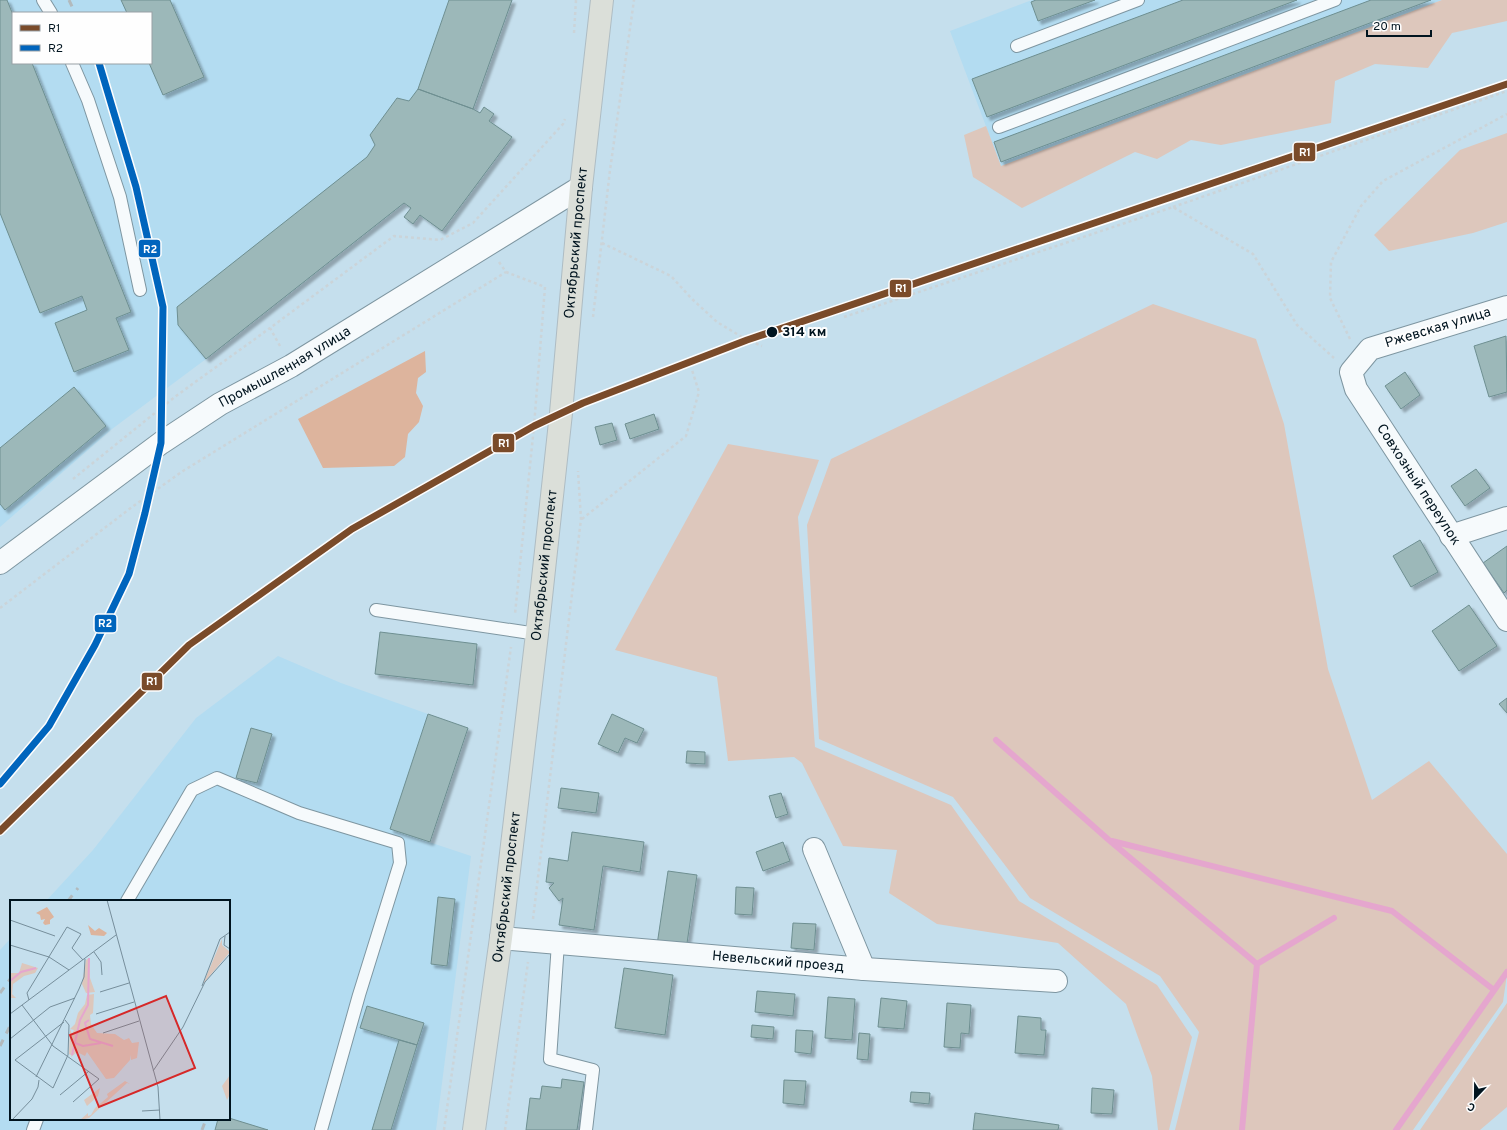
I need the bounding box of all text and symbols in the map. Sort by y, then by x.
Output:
legend [12,12,152,64]
scale bar [1367,12,1431,38]
text: 20 m [1373,19,1401,35]
text: R1 [48,21,60,37]
text: R2 [48,41,63,57]
line badge: R1 [1293,142,1316,162]
text: R1 [1299,146,1311,160]
street label: Октябрьский проспект [561,166,592,319]
line badge: R2 [138,239,161,258]
text: R2 [143,243,157,257]
line badge: R1 [889,279,912,298]
text: R1 [895,282,907,296]
street label: Ржевская улица [1383,304,1493,352]
street label: Промышленная улица [216,323,354,412]
place label: 314 км [782,324,826,341]
marker: 314 км [765,325,779,339]
street label: Совхозный переулок [1373,421,1464,548]
line badge: R1 [492,433,515,453]
text: R1 [498,437,510,451]
street label: Октябрьский проспект [528,489,561,642]
line badge: R2 [94,614,117,633]
text: R2 [98,617,112,631]
line badge: R1 [141,672,163,691]
text: R1 [146,675,158,689]
street label: Октябрьский проспект [489,811,524,964]
inset map [10,900,230,1120]
street label: Невельский проезд [711,948,845,976]
north arrow [1455,1078,1495,1118]
text: С [1466,1099,1478,1114]

